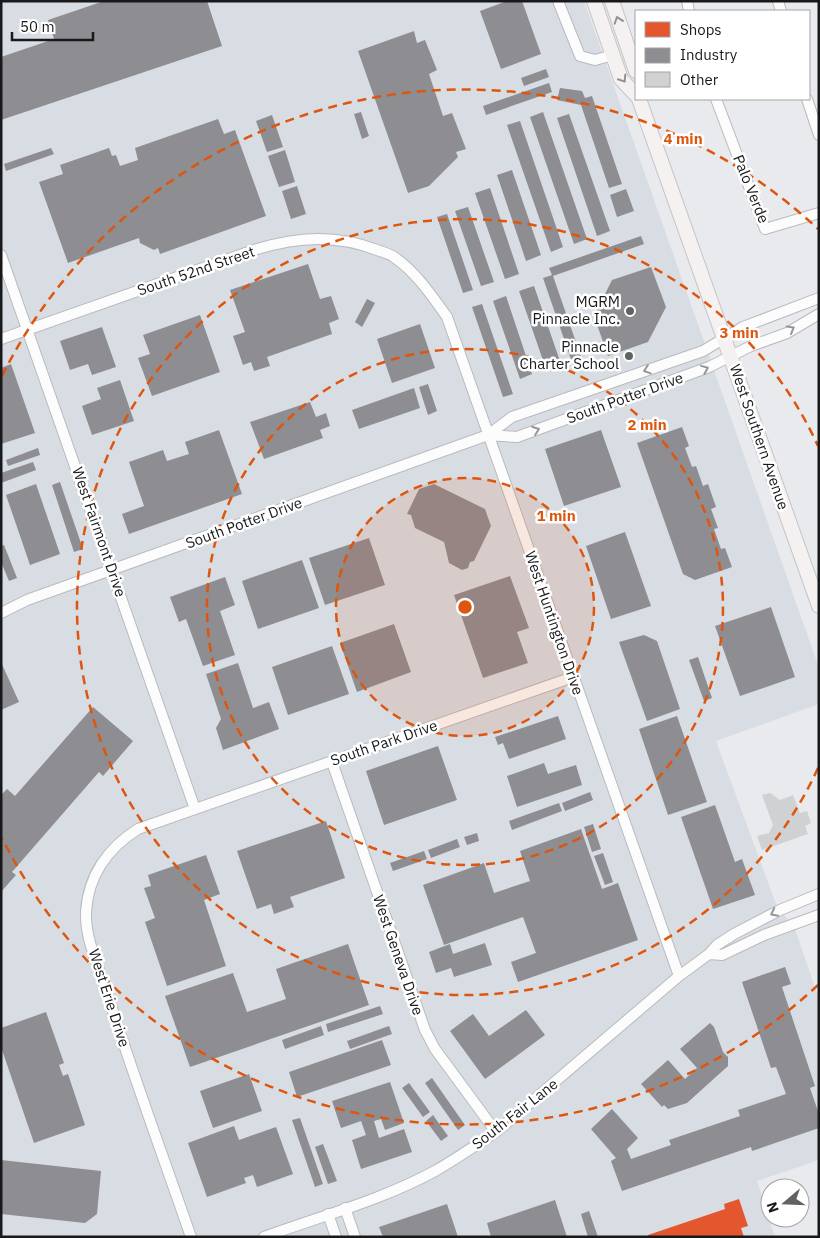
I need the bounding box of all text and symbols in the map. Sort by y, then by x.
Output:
scale bar [12,10,94,42]
legend [635,10,810,100]
one-way arrow [614,16,624,24]
text: 50 m [20,17,55,36]
text: Shops [680,20,722,39]
text: Industry [680,45,738,64]
text: Other [680,70,719,89]
one-way arrow [617,73,626,83]
text: 4 min [663,129,703,148]
street label: Palo Verde [729,152,774,226]
street label: South 52nd Street [135,242,257,300]
place label: MGRM Pinnacle Inc. [533,292,620,328]
marker: MGRM Pinnacle Inc. [624,305,636,317]
text: 3 min [719,323,759,342]
one-way arrow [785,326,794,336]
place label: Pinnacle Charter School [519,337,619,373]
marker: Pinnacle Charter School [623,350,635,362]
street label: West Southern Avenue [726,362,793,512]
one-way arrow [644,364,652,374]
one-way arrow [700,364,709,375]
street label: South Potter Drive [564,368,686,427]
text: 2 min [627,415,667,434]
one-way arrow [531,426,539,436]
street label: West Fairmont Drive [68,464,131,599]
street label: South Potter Drive [183,493,305,552]
text: 1 min [536,506,576,525]
street label: West Huntington Drive [521,548,588,697]
centre of rings [456,598,474,616]
street label: South Park Drive [328,715,440,770]
street label: West Geneva Drive [369,892,428,1018]
one-way arrow [770,907,779,917]
street label: West Erie Drive [85,946,134,1049]
street label: South Fair Lane [468,1074,561,1153]
north arrow [760,1178,810,1228]
text: N [763,1200,783,1215]

